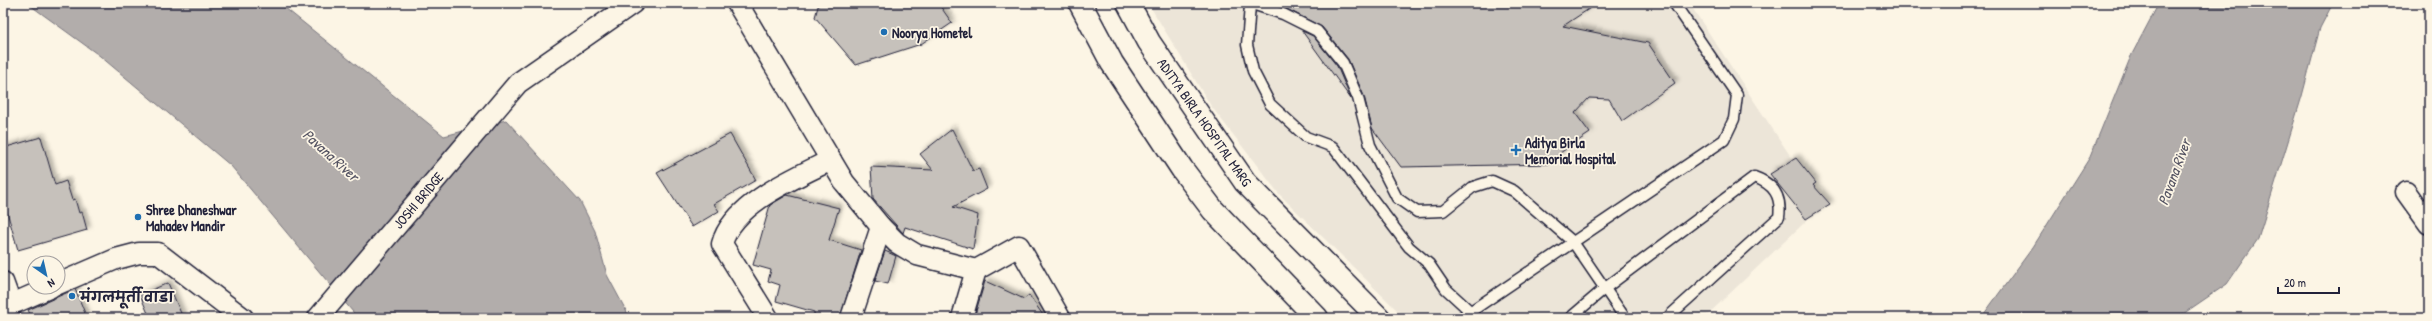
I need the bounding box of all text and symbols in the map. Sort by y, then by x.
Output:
place label: Noorya Hometel [892,23,972,44]
marker: Noorya Hometel [879,27,889,37]
street label: ADITYA BIRLA HOSPITAL MARG [1154,54,1257,190]
water label: Pavana River [298,124,365,187]
place label: Aditya Birla Memorial Hospital [1525,133,1616,170]
water label: Pavana River [2152,134,2196,208]
marker: Aditya Birla Memorial Hospital [1510,144,1522,156]
street label: JOSHI BRIDGE [389,168,447,232]
place label: Shree Dhaneshwar Mahadev Mandir [146,200,237,235]
marker: Shree Dhaneshwar Mahadev Mandir [133,212,143,222]
north arrow [26,255,66,295]
scale bar [2278,269,2339,295]
text: 20 m [2284,274,2306,291]
text: N [45,276,58,291]
place label: मंगलमूर्ती वाडा [78,286,175,309]
marker: मंगलमूर्ती वाडा [67,291,77,301]

